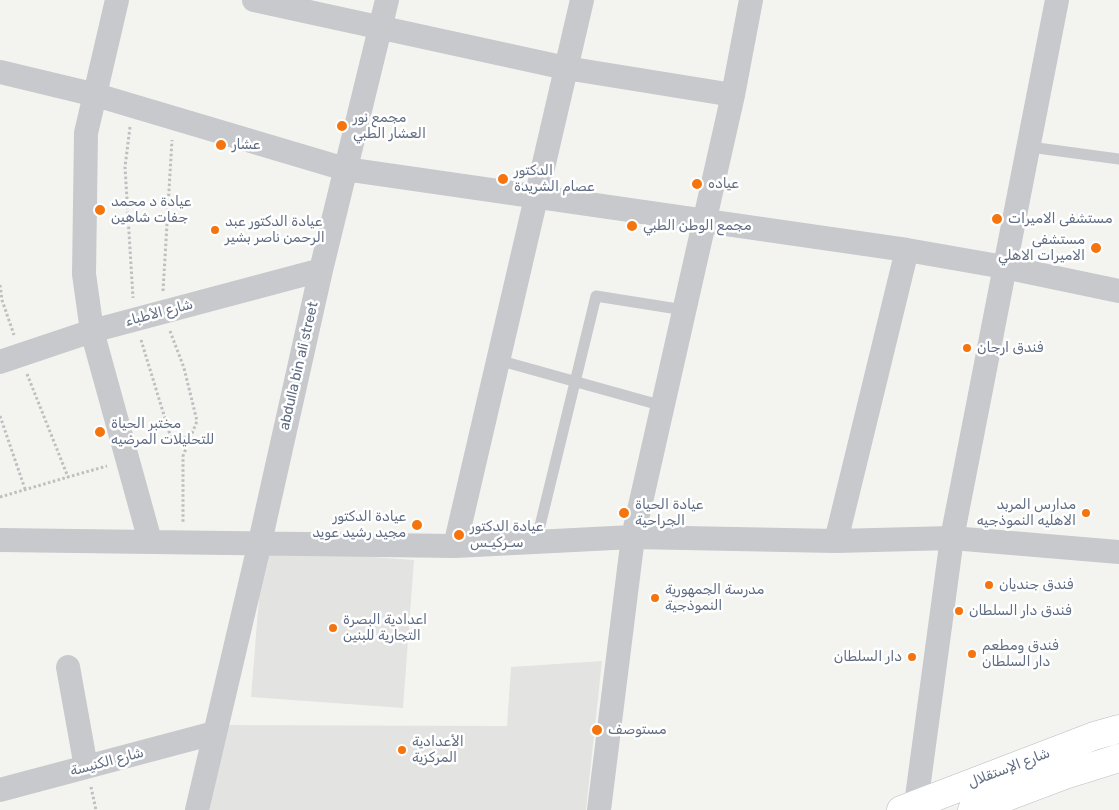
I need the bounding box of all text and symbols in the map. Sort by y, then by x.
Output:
place label: مجمع نور العشار الطبي [353,110,426,142]
marker: مجمع نور العشار الطبي [335,119,349,133]
place label: عشار [232,137,260,153]
marker: عشار [214,138,228,152]
place label: الدكتور عصام الشريدة [514,163,595,196]
marker: الدكتور عصام الشريدة [496,172,510,186]
place label: عياده [708,176,739,192]
marker: عياده [690,177,704,191]
place label: عيادة د محمد جفات شاهين [111,194,191,226]
marker: عيادة د محمد جفات شاهين [93,203,107,217]
place label: مستشفى الاميرات [1008,211,1112,227]
marker: مستشفى الاميرات [990,212,1004,226]
place label: عيادة الدكتور عبد الرحمن ناصر بشير [225,214,325,246]
place label: مجمع الوطن الطبي [643,218,751,234]
marker: مجمع الوطن الطبي [625,219,639,233]
marker: عيادة الدكتور عبد الرحمن ناصر بشير [209,224,221,236]
place label: مستشفى الاميرات الاهلي [998,232,1085,264]
marker: مستشفى الاميرات الاهلي [1089,241,1103,255]
street label: شارع الأطباء [123,296,195,330]
street label: abdulla bin ali street [276,300,322,432]
place label: فندق ارجان [977,340,1043,356]
marker: فندق ارجان [961,342,973,354]
place label: مختبر الحياة للتحليلات المرضيه [111,416,214,448]
marker: مختبر الحياة للتحليلات المرضيه [93,425,107,439]
place label: عيادة الحياة الجراحية [635,497,703,530]
place label: مدارس المربد الاهليه النموذجيه [977,497,1076,530]
marker: عيادة الحياة الجراحية [617,506,631,520]
marker: مدارس المربد الاهليه النموذجيه [1080,507,1092,519]
place label: عيادة الدكتور مجيد رشيد عويد [312,509,406,542]
marker: عيادة الدكتور مجيد رشيد عويد [410,518,424,532]
place label: عيادة الدكتور سـركيـس [470,519,543,552]
marker: عيادة الدكتور سـركيـس [452,528,466,542]
place label: فندق جنديان [999,577,1073,593]
marker: فندق جنديان [983,579,995,591]
place label: مدرسة الجمهورية النموذجية [665,582,764,614]
marker: مدرسة الجمهورية النموذجية [649,592,661,604]
place label: فندق دار السلطان [969,603,1072,619]
marker: فندق دار السلطان [953,605,965,617]
place label: اعدادية البصرة التجارية للبنين [343,612,427,644]
marker: اعدادية البصرة التجارية للبنين [327,622,339,634]
place label: فندق ومطعم دار السلطان [982,638,1059,670]
marker: فندق ومطعم دار السلطان [966,648,978,660]
place label: دار السلطان [834,649,902,665]
marker: دار السلطان [906,651,918,663]
place label: مستوصف [608,722,666,738]
marker: مستوصف [590,723,604,737]
place label: الأعدادية المركزية [412,734,464,766]
street label: شارع الكنيسة [68,744,146,780]
marker: الأعدادية المركزية [396,744,408,756]
street label: شارع الإستقلال [966,745,1052,791]

